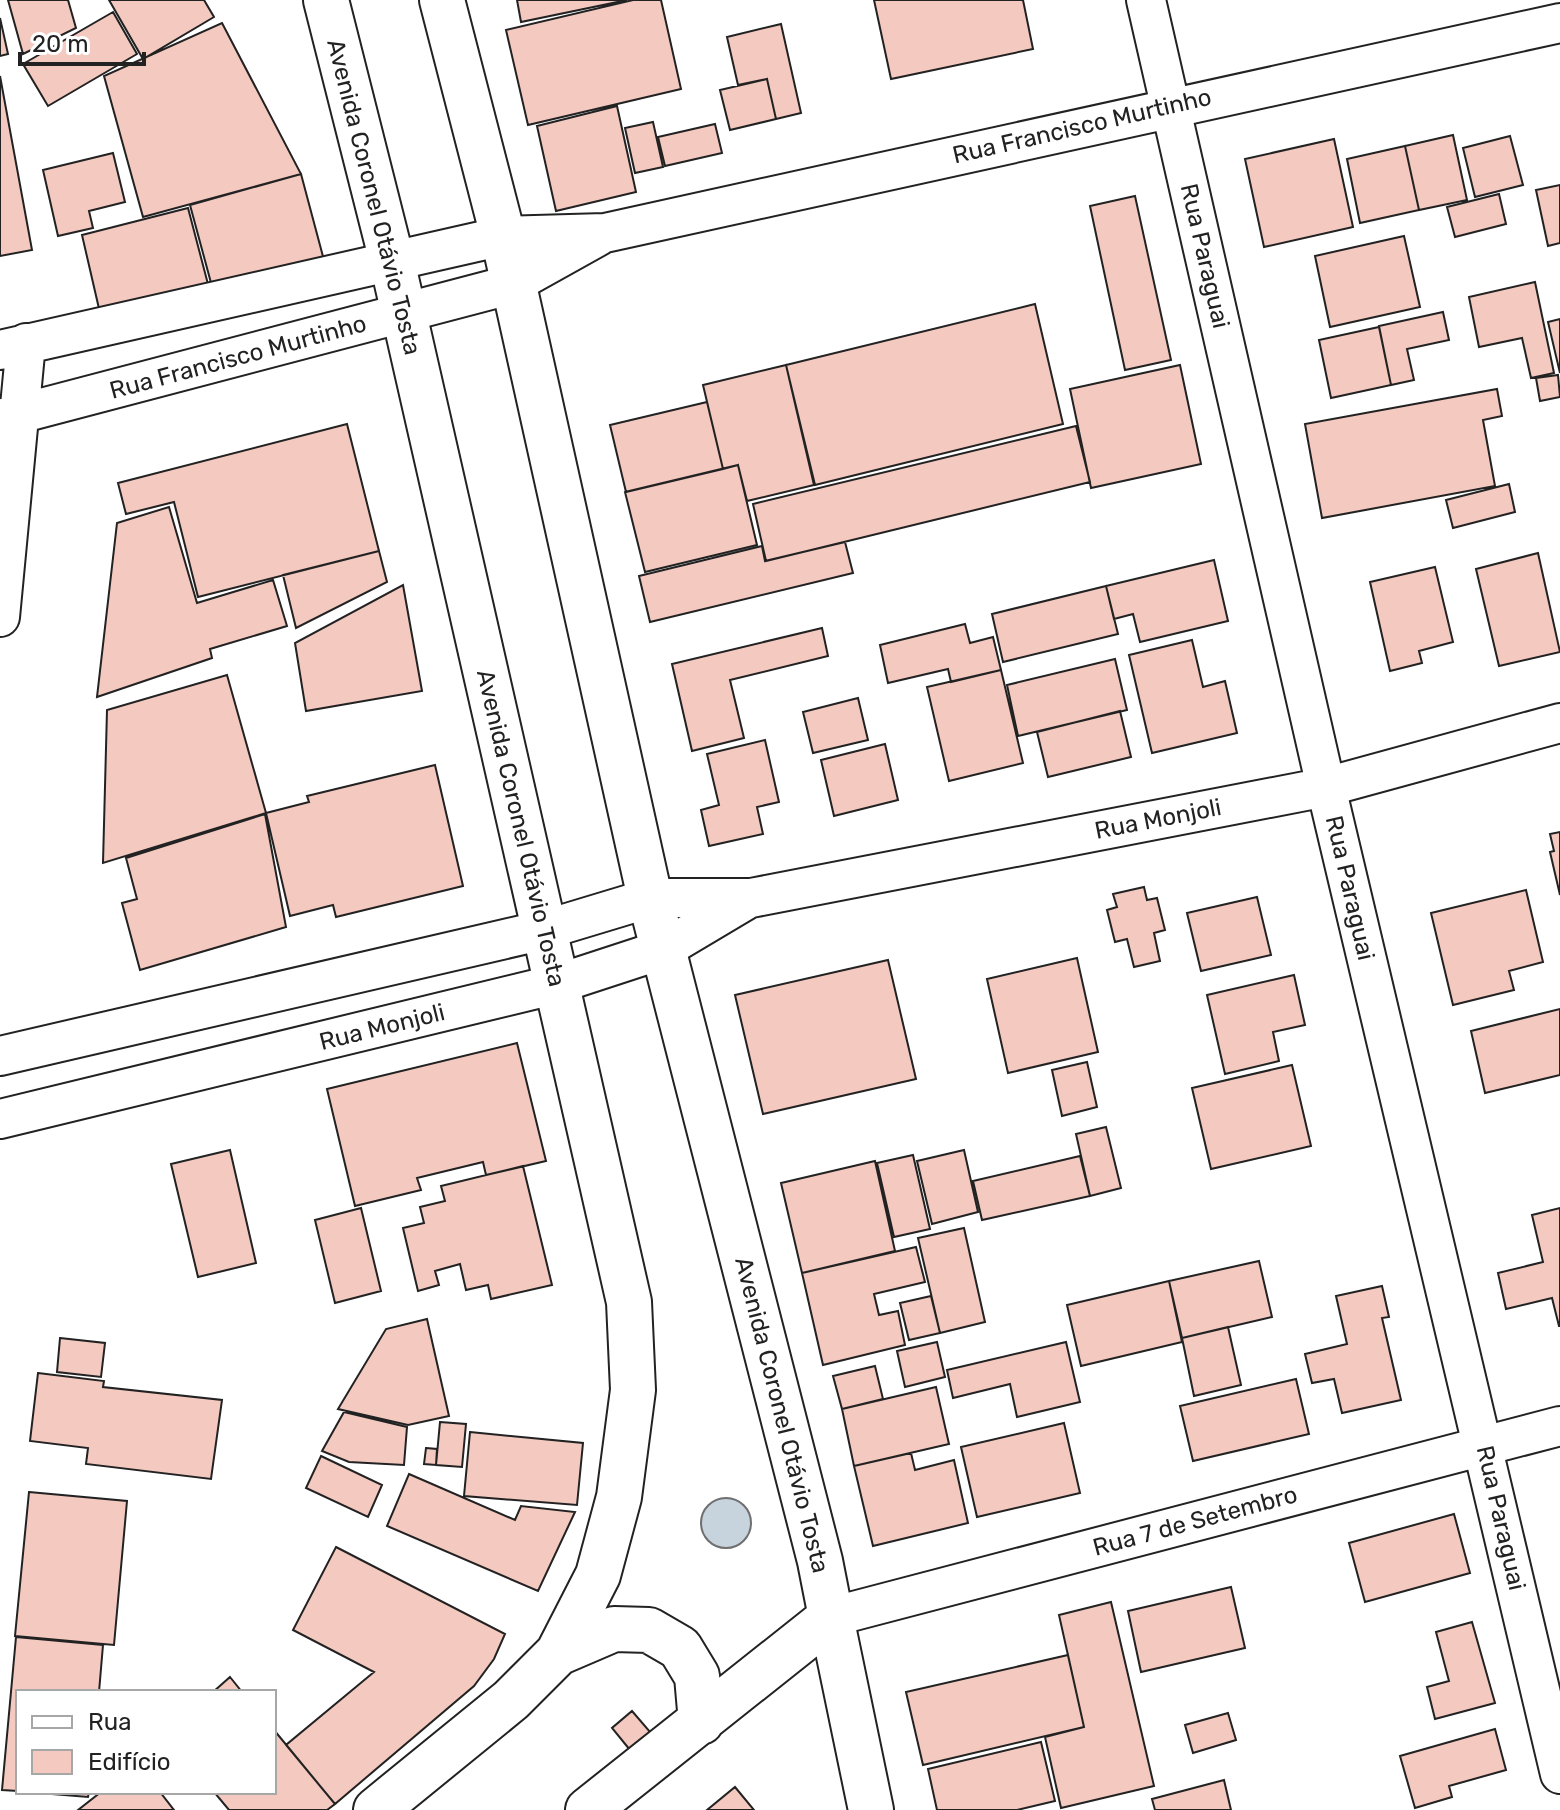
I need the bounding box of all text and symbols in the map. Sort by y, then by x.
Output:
scale bar [20,16,144,66]
text: 20 m [32,30,89,58]
street label: Avenida Coronel Otávio Tosta [321,36,427,358]
street label: Rua Francisco Murtinho [950,83,1214,169]
street label: Rua Paraguai [1175,181,1235,331]
street label: Rua Francisco Murtinho [107,309,369,405]
street label: Avenida Coronel Otávio Tosta [471,667,571,989]
street label: Rua Monjoli [1092,793,1224,845]
street label: Rua Paraguai [1320,813,1380,963]
street label: Rua Monjoli [316,998,448,1056]
street label: Avenida Coronel Otávio Tosta [729,1254,835,1576]
street label: Rua Paraguai [1471,1443,1531,1593]
street label: Rua 7 de Setembro [1090,1480,1300,1562]
legend [16,1690,276,1794]
text: Rua [88,1708,131,1736]
text: Edifício [88,1748,171,1776]

